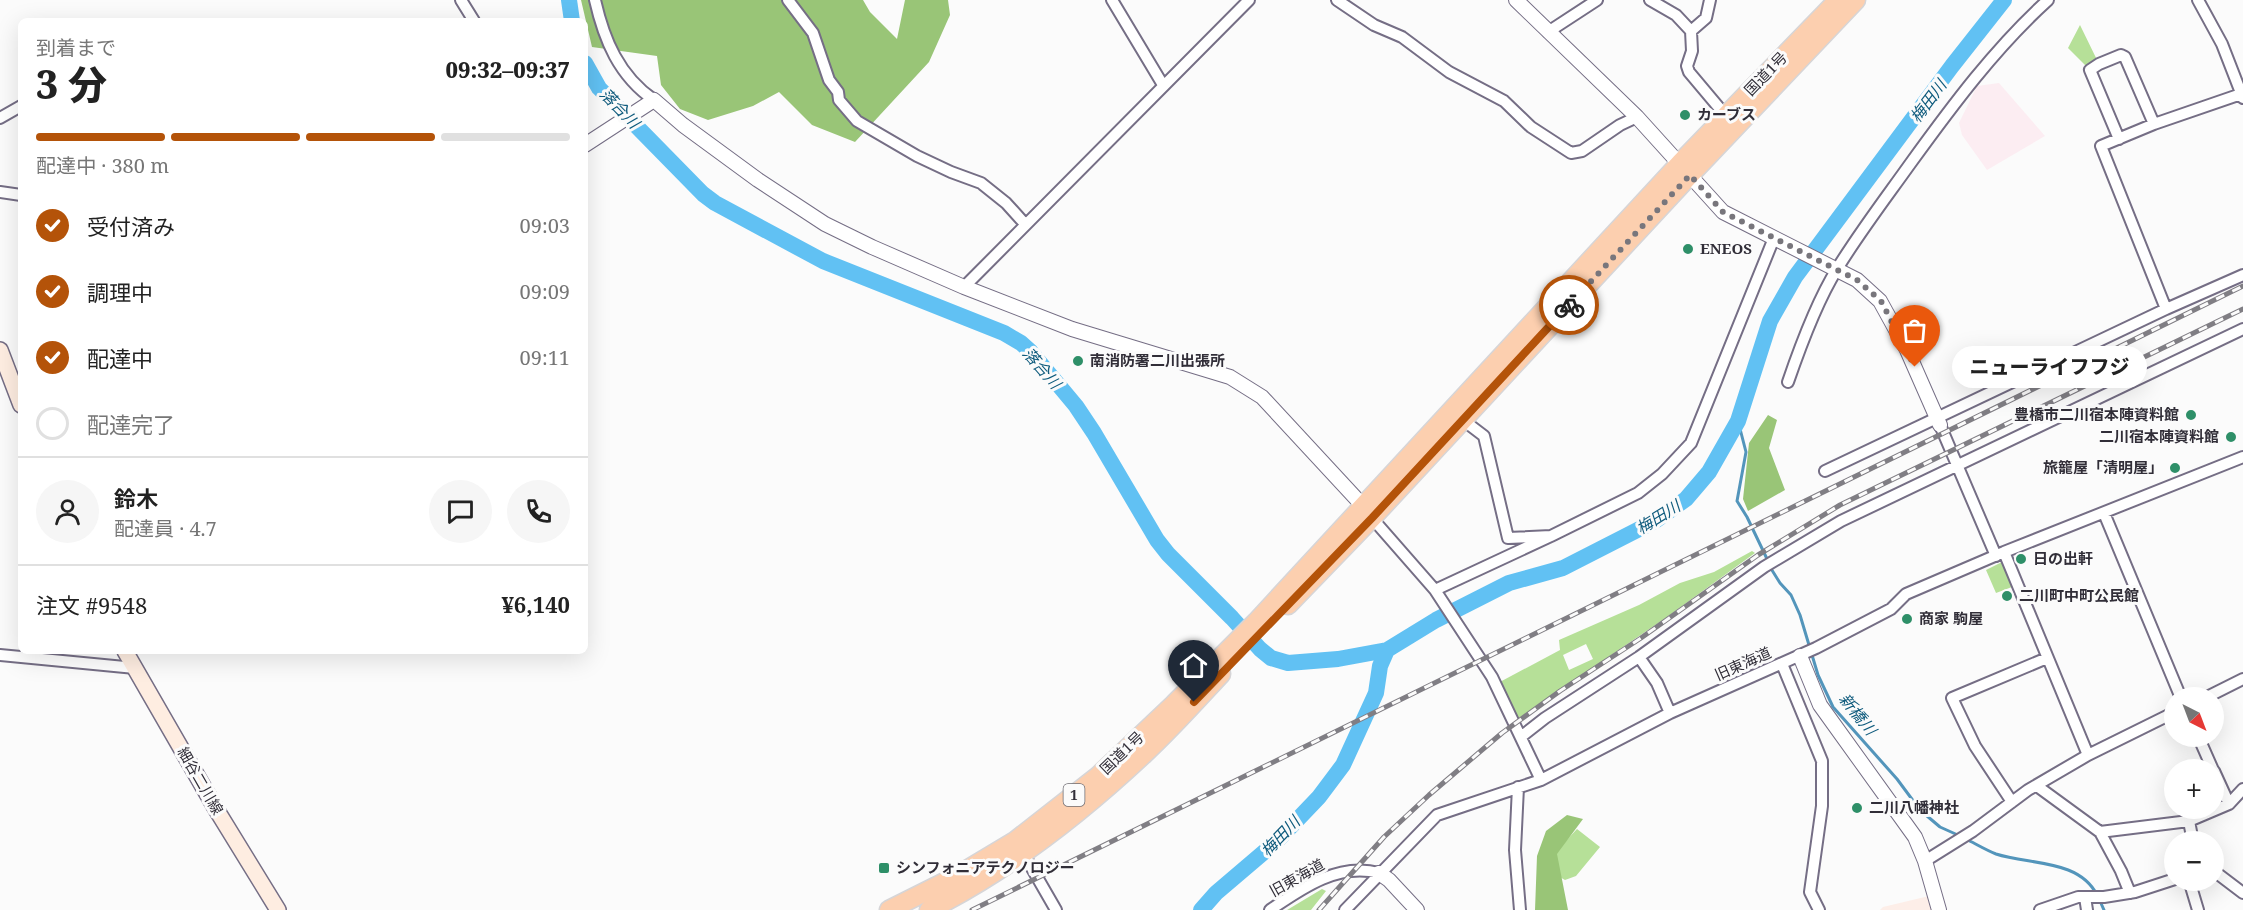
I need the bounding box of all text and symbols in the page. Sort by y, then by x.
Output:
text: 到着まで [36,34,116,61]
street label: 国道1号 [1740,47,1791,99]
text: 09:32–09:37 [446,54,570,84]
text: 3 分 [36,57,107,110]
water label: 梅田川 [1905,74,1952,127]
water label: 落合川 [595,83,646,134]
place label: カーブス [1697,104,1756,124]
marker: カーブス [1678,108,1692,122]
text: 配達中 · 380 m [36,152,169,179]
icon: check [36,209,69,242]
text: 受付済み [87,211,175,241]
text: 09:03 [520,212,570,239]
place label: ENEOS [1700,238,1752,258]
marker: ENEOS [1681,242,1695,256]
icon: check [36,275,69,308]
courier [1539,275,1599,335]
text: 調理中 [87,277,153,307]
text: 09:09 [520,278,570,305]
icon: bike [1553,289,1586,322]
pin [1889,305,1940,367]
icon: bag [1898,314,1931,347]
icon: check [36,341,69,374]
text: 配達中 [87,343,153,373]
water label: 落合川 [1018,343,1067,395]
text: 09:11 [520,344,570,371]
callout: ニューライフフジ [1951,346,2146,388]
place label: 南消防署二川出張所 [1090,350,1225,370]
text: ニューライフフジ [1970,353,2130,380]
marker: 南消防署二川出張所 [1071,354,1085,368]
place label: 豊橋市二川宿本陣資料館 [2014,404,2179,424]
marker: 豊橋市二川宿本陣資料館 [2184,408,2198,422]
text: 配達完了 [87,409,175,439]
place label: 二川宿本陣資料館 [2099,426,2219,446]
marker: 二川宿本陣資料館 [2224,430,2238,444]
place label: 旅籠屋「清明屋」 [2043,457,2163,477]
marker: 旅籠屋「清明屋」 [2168,461,2182,475]
button: person [36,480,99,543]
button: chat [429,480,492,543]
button: phone [507,480,570,543]
text: 鈴木 [114,483,158,513]
water label: 梅田川 [1632,494,1686,539]
text: 配達員 · 4.7 [114,515,217,542]
place label: 日の出軒 [2033,548,2093,568]
marker: 日の出軒 [2014,552,2028,566]
place label: 二川町中町公民館 [2019,585,2139,605]
text: ¥6,140 [501,589,570,619]
marker: 二川町中町公民館 [2000,589,2014,603]
text: 注文 #9548 [36,590,147,620]
place label: 商家 駒屋 [1919,608,1983,628]
marker: 商家 駒屋 [1900,612,1914,626]
pin [1168,640,1219,702]
street label: 旧東海道 [1711,642,1774,684]
icon: home [1177,649,1210,682]
north arrow [2164,687,2224,747]
map controls [2164,687,2224,891]
water label: 新橋川 [1834,688,1883,741]
street label: 国道1号 [1095,727,1147,778]
street label: 細谷二川線 [173,743,228,818]
button: + [2164,759,2224,819]
road number: 1 [1064,784,1084,806]
place label: 二川八幡神社 [1869,797,1959,817]
marker: 二川八幡神社 [1850,801,1864,815]
water label: 梅田川 [1255,810,1306,861]
button: − [2164,831,2224,891]
street label: 旧東海道 [1265,854,1328,900]
place label: シンフォニアテクノロジー [896,857,1075,877]
marker: シンフォニアテクノロジー [877,861,891,875]

